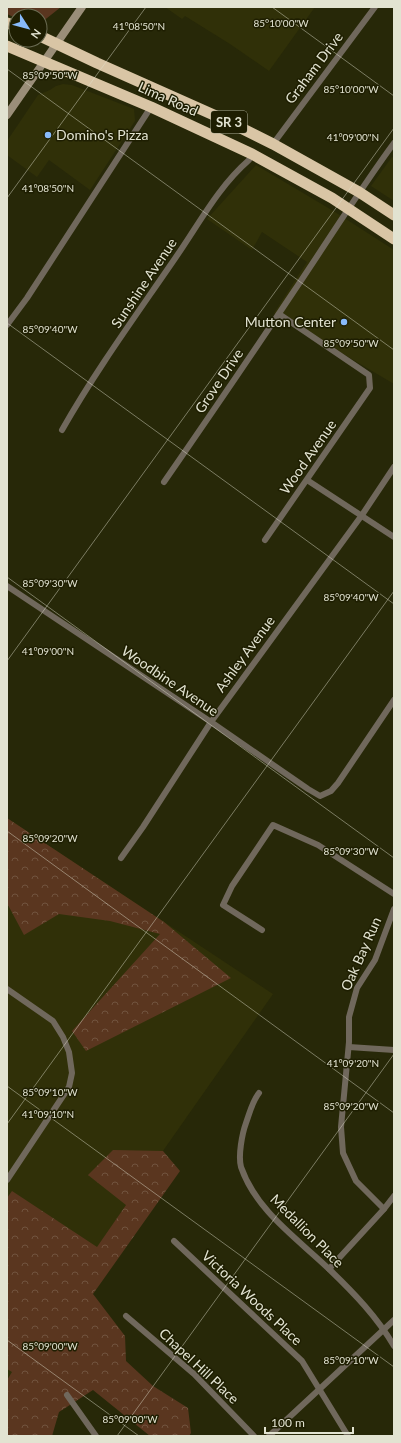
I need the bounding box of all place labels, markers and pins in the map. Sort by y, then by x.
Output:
place label: Domino's Pizza [56,126,149,143]
marker: Domino's Pizza [43,130,53,140]
place label: Mutton Center [245,313,336,330]
marker: Mutton Center [339,317,349,327]

